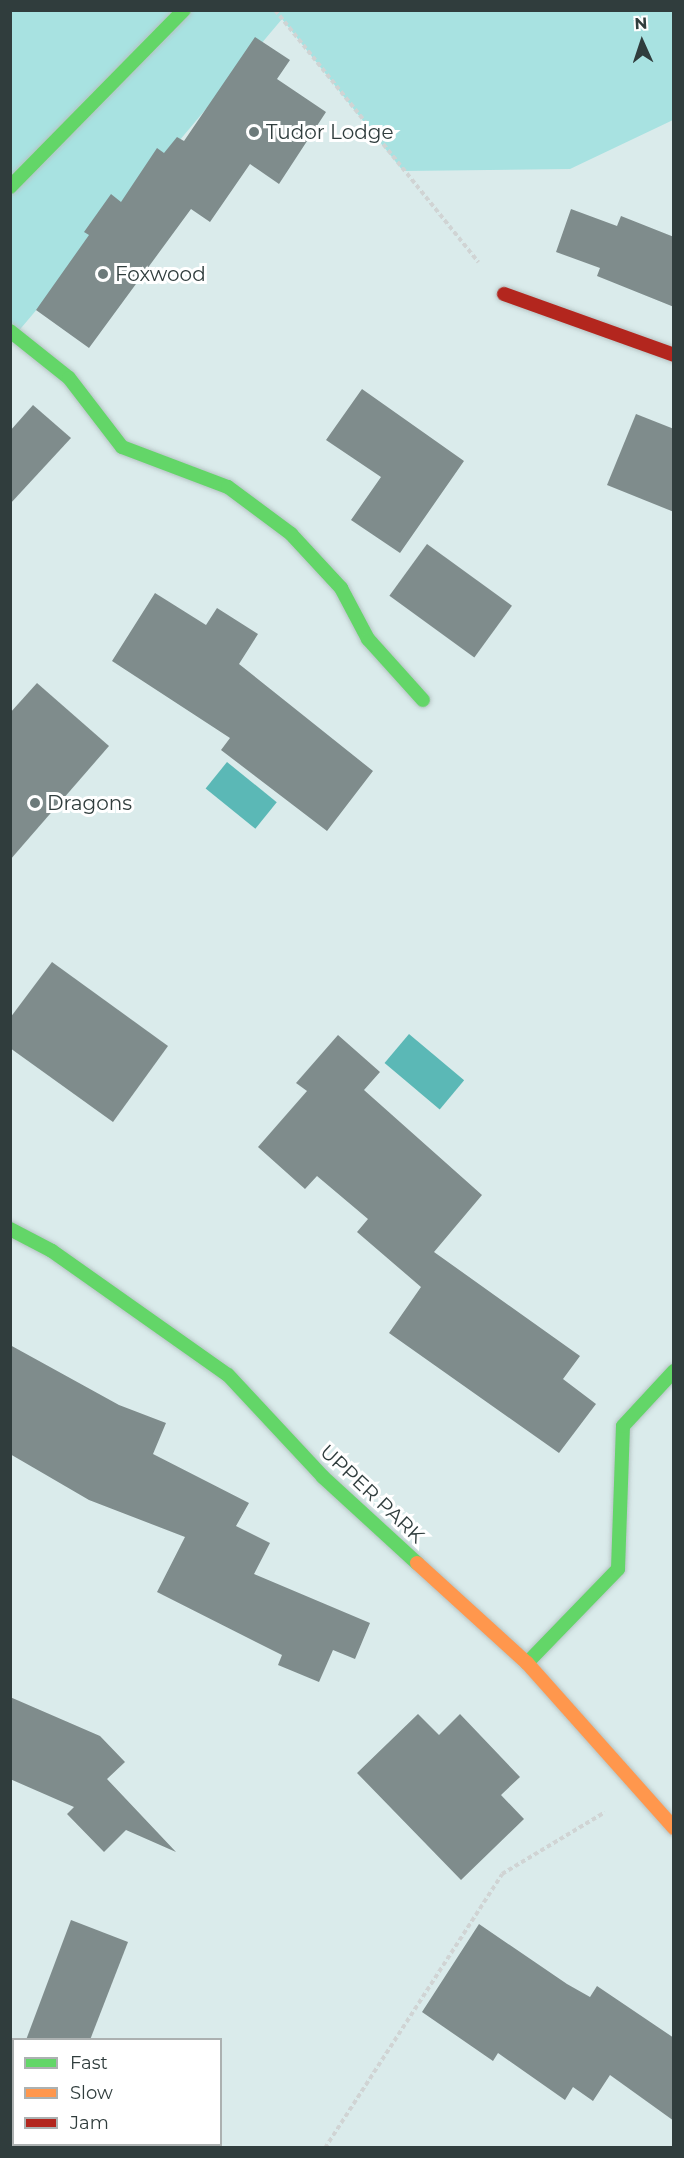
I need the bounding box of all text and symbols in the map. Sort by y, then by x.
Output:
north arrow [612,12,672,72]
text: N [634,14,648,33]
place label: Tudor Lodge [266,120,394,144]
marker: Tudor Lodge [247,125,261,139]
place label: Foxwood [115,262,206,286]
marker: Foxwood [96,267,110,281]
place label: Dragons [47,791,132,815]
marker: Dragons [28,796,42,810]
street label: UPPER PARK [315,1440,429,1548]
legend [12,2038,222,2146]
text: Fast [70,2052,108,2074]
text: Slow [70,2082,113,2104]
text: Jam [70,2112,109,2134]

